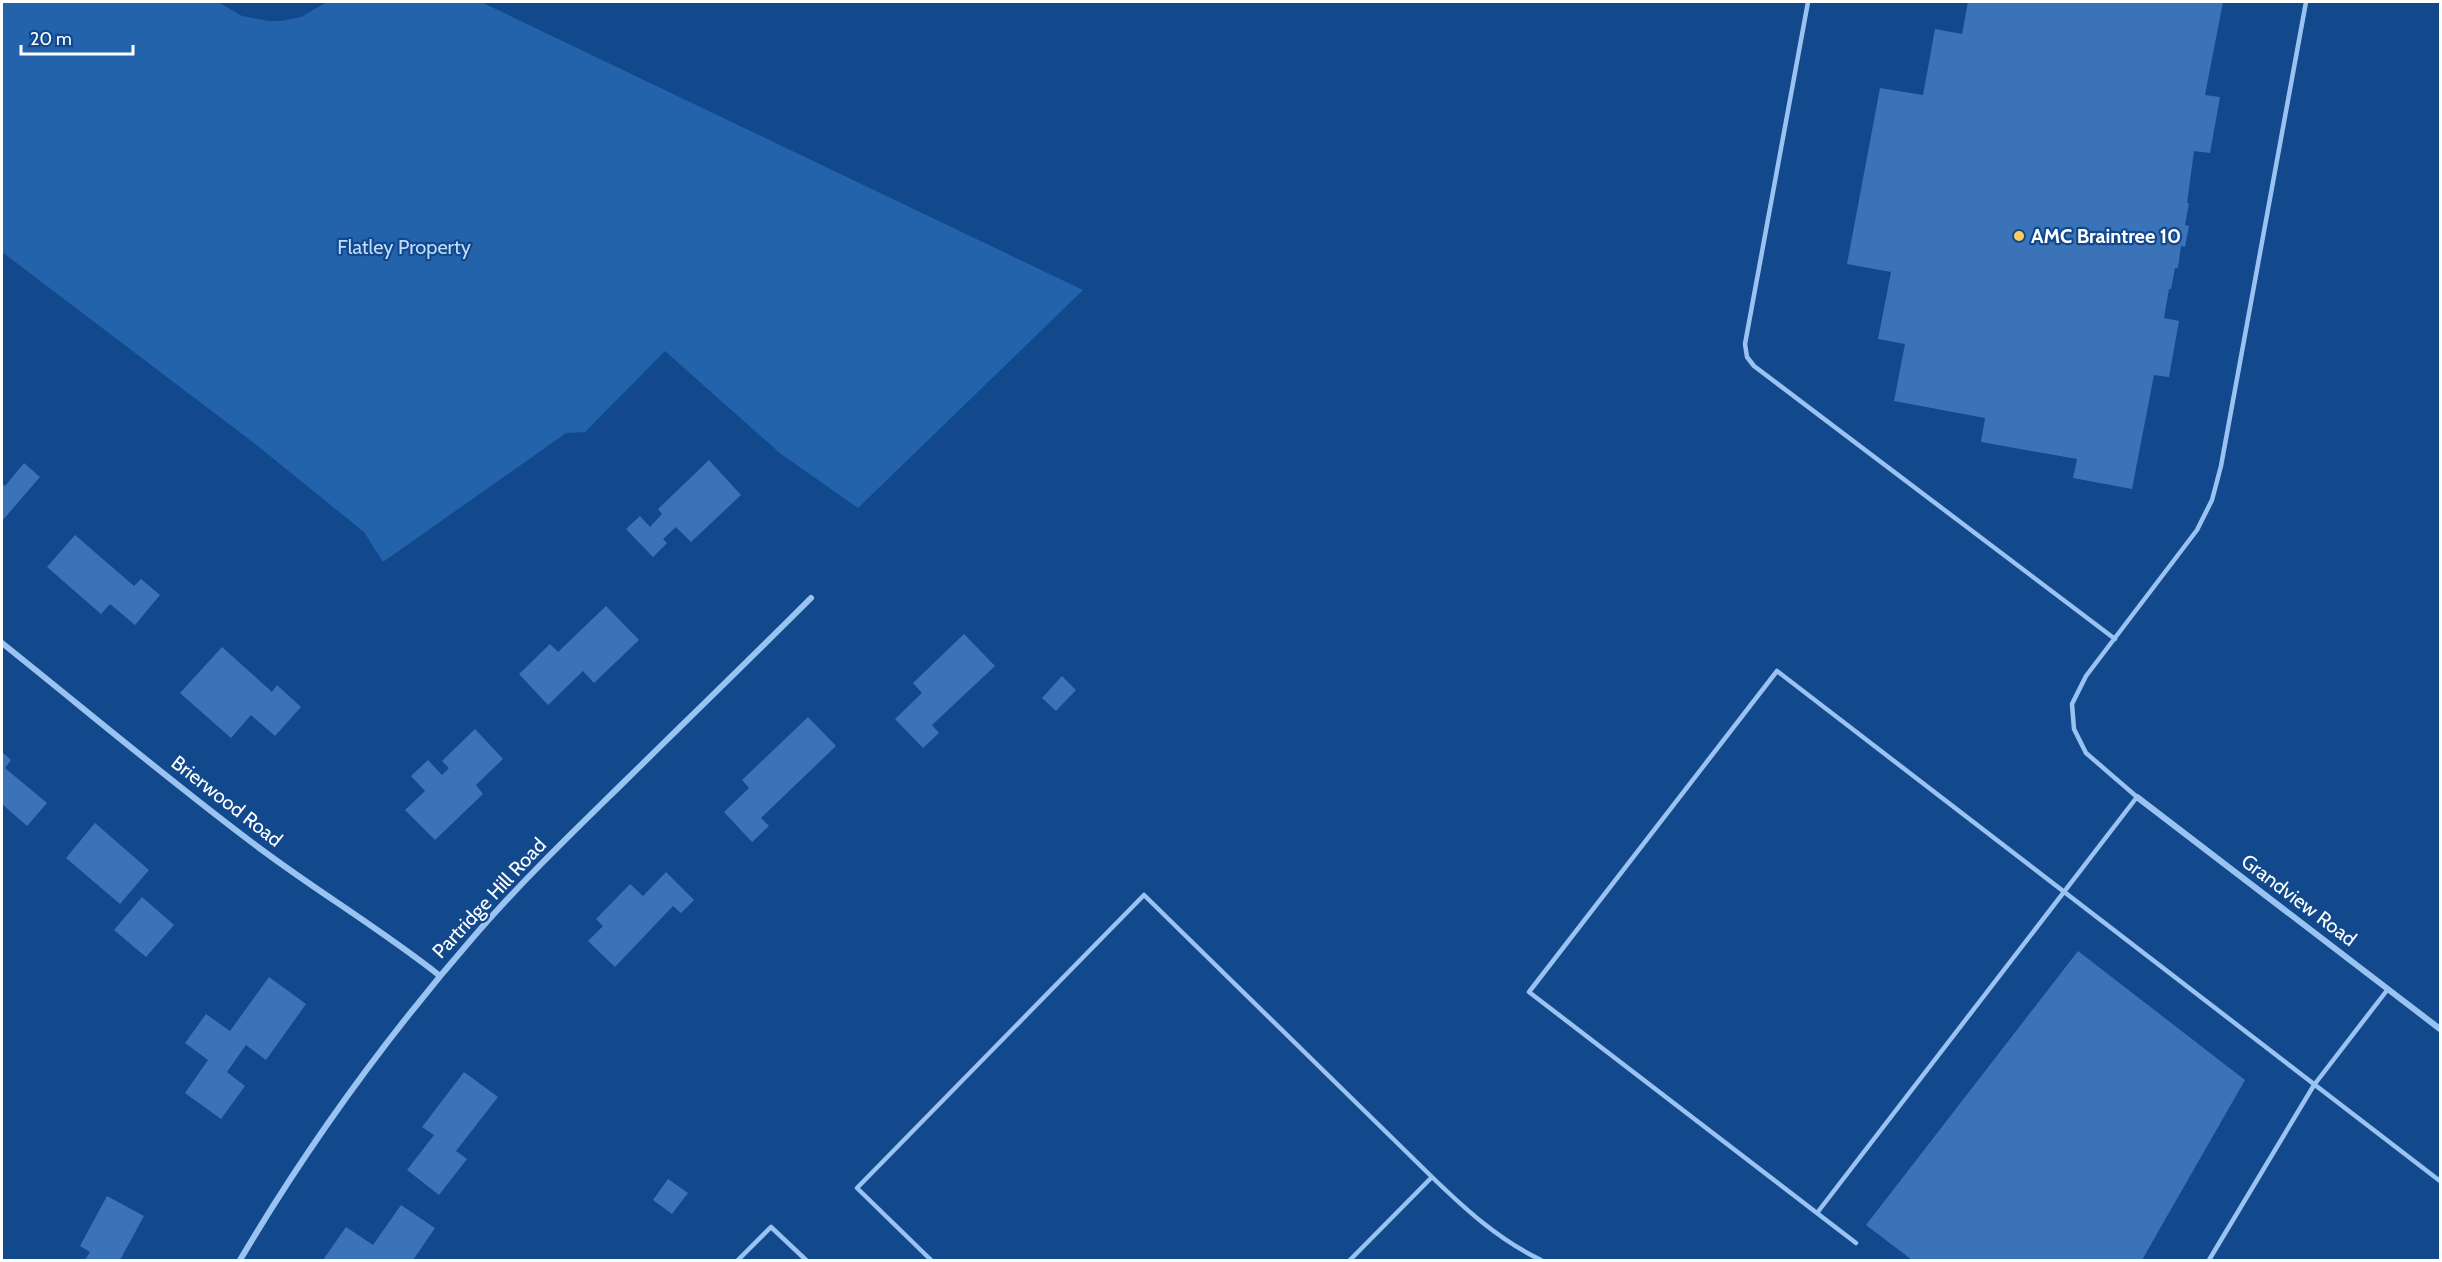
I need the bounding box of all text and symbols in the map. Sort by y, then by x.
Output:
scale bar [21,18,134,56]
text: 20 m [30,28,72,50]
place label: AMC Braintree 10 [2031,224,2181,248]
marker: AMC Braintree 10 [2012,229,2026,243]
park label: Flatley Property [337,235,471,259]
street label: Brierwood Road [167,750,287,852]
street label: Partridge Hill Road [427,833,551,963]
street label: Grandview Road [2237,849,2361,951]

